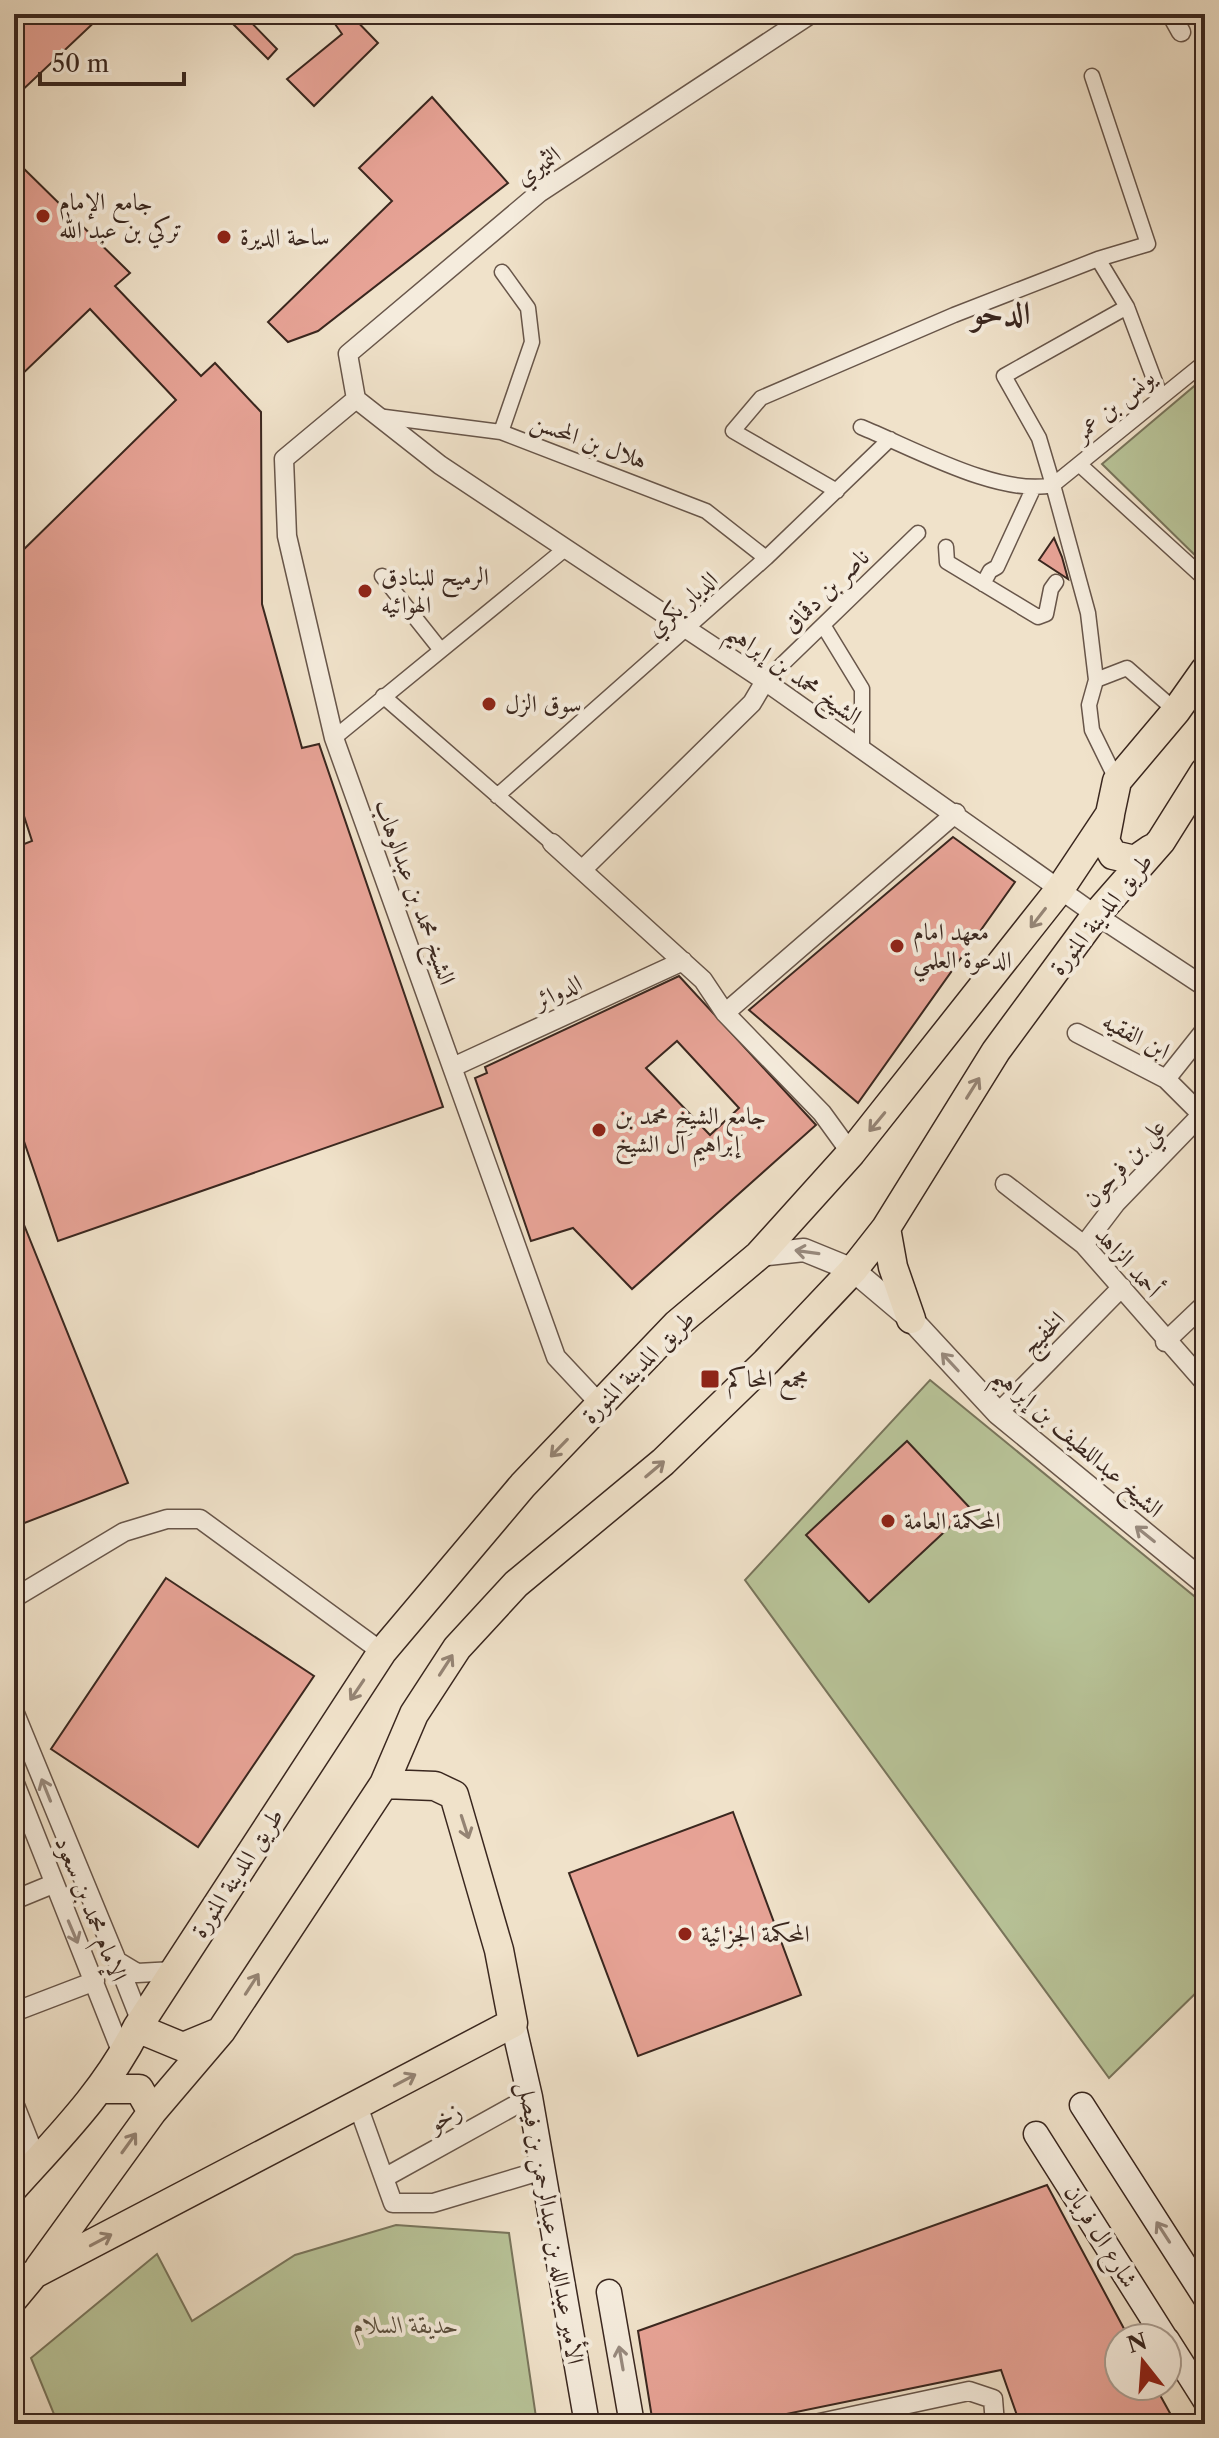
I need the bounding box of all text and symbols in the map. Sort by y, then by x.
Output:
scale bar [40,36,184,86]
text: 50 m [52,49,109,78]
street label: الثميري [509,140,569,196]
place label: جامع الإمام تركي بن عبد الله [59,187,182,249]
marker: جامع الإمام تركي بن عبد الله [34,207,52,225]
place label: ساحة الديرة [240,222,330,251]
marker: ساحة الديرة [215,228,233,246]
district label: الدحو [968,293,1031,333]
street label: يونس بن عمر [1065,361,1163,450]
street label: هلال بن المحسن [526,406,651,477]
street label: ناصر بن دقماق [776,542,876,640]
place label: الرميح للبنادق الهوائيه [381,562,489,620]
street label: الديار بكري [640,565,727,646]
marker: الرميح للبنادق الهوائيه [356,582,374,600]
street label: الشيخ محمد بن إبراهيم [715,616,867,739]
place label: سوق الزل [505,689,582,719]
marker: سوق الزل [480,695,498,713]
street label: الشيخ محمد بن عبدالوهاب [362,795,462,991]
street label: طريق المدينة المنورة [1043,847,1159,981]
one-way arrow [1029,907,1046,928]
place label: معهد امام الدعوة العلمي [913,917,1012,983]
marker: معهد امام الدعوة العلمي [888,937,906,955]
street label: الدوائر [527,968,586,1016]
street label: ابن الفقيه [1098,1006,1175,1065]
one-way arrow [964,1077,981,1099]
place label: جامع الشيخ محمد بن إبراهيم آل الشيخ [615,1101,766,1168]
one-way arrow [868,1111,886,1132]
street label: علي بن فرحون [1076,1112,1178,1219]
marker: جامع الشيخ محمد بن إبراهيم آل الشيخ [590,1121,608,1139]
street label: أحمد الزاهد [1089,1219,1170,1303]
one-way arrow [795,1245,821,1260]
street label: طريق المدينة المنورة [575,1304,701,1430]
street label: الخفيج [1014,1304,1076,1366]
one-way arrow [942,1352,960,1372]
street label: الشيخ عبداللطيف بن إبراهيم [981,1360,1169,1531]
place label: مجمع المحاكم [728,1364,808,1401]
marker: مجمع المحاكم [699,1368,721,1390]
one-way arrow [550,1437,568,1457]
one-way arrow [644,1460,664,1478]
place label: المحكمة العامة [904,1506,1001,1535]
marker: المحكمة العامة [879,1512,897,1530]
one-way arrow [1135,1525,1156,1543]
one-way arrow [438,1654,454,1677]
one-way arrow [349,1679,365,1701]
one-way arrow [38,1778,52,1803]
street label: طريق المدينة المنورة [184,1803,290,1943]
one-way arrow [458,1814,473,1840]
street label: الإمام محمد بن سعود [43,1832,134,1988]
one-way arrow [67,1919,82,1943]
place label: المحكمة الجزائية [701,1919,810,1949]
marker: المحكمة الجزائية [676,1925,694,1943]
one-way arrow [244,1973,260,1996]
one-way arrow [393,2071,417,2087]
street label: الأمير عبدالله بن عبدالرحمن بن فيصل [509,2079,592,2367]
street label: زخو [421,2096,467,2139]
one-way arrow [121,2133,137,2155]
street label: شارع ال فريان [1053,2179,1145,2296]
one-way arrow [1155,2221,1171,2243]
one-way arrow [88,2231,112,2247]
park label: حديقة السلام [353,2310,459,2346]
north arrow [1103,2322,1183,2402]
text: N [1124,2328,1150,2359]
one-way arrow [612,2346,627,2371]

